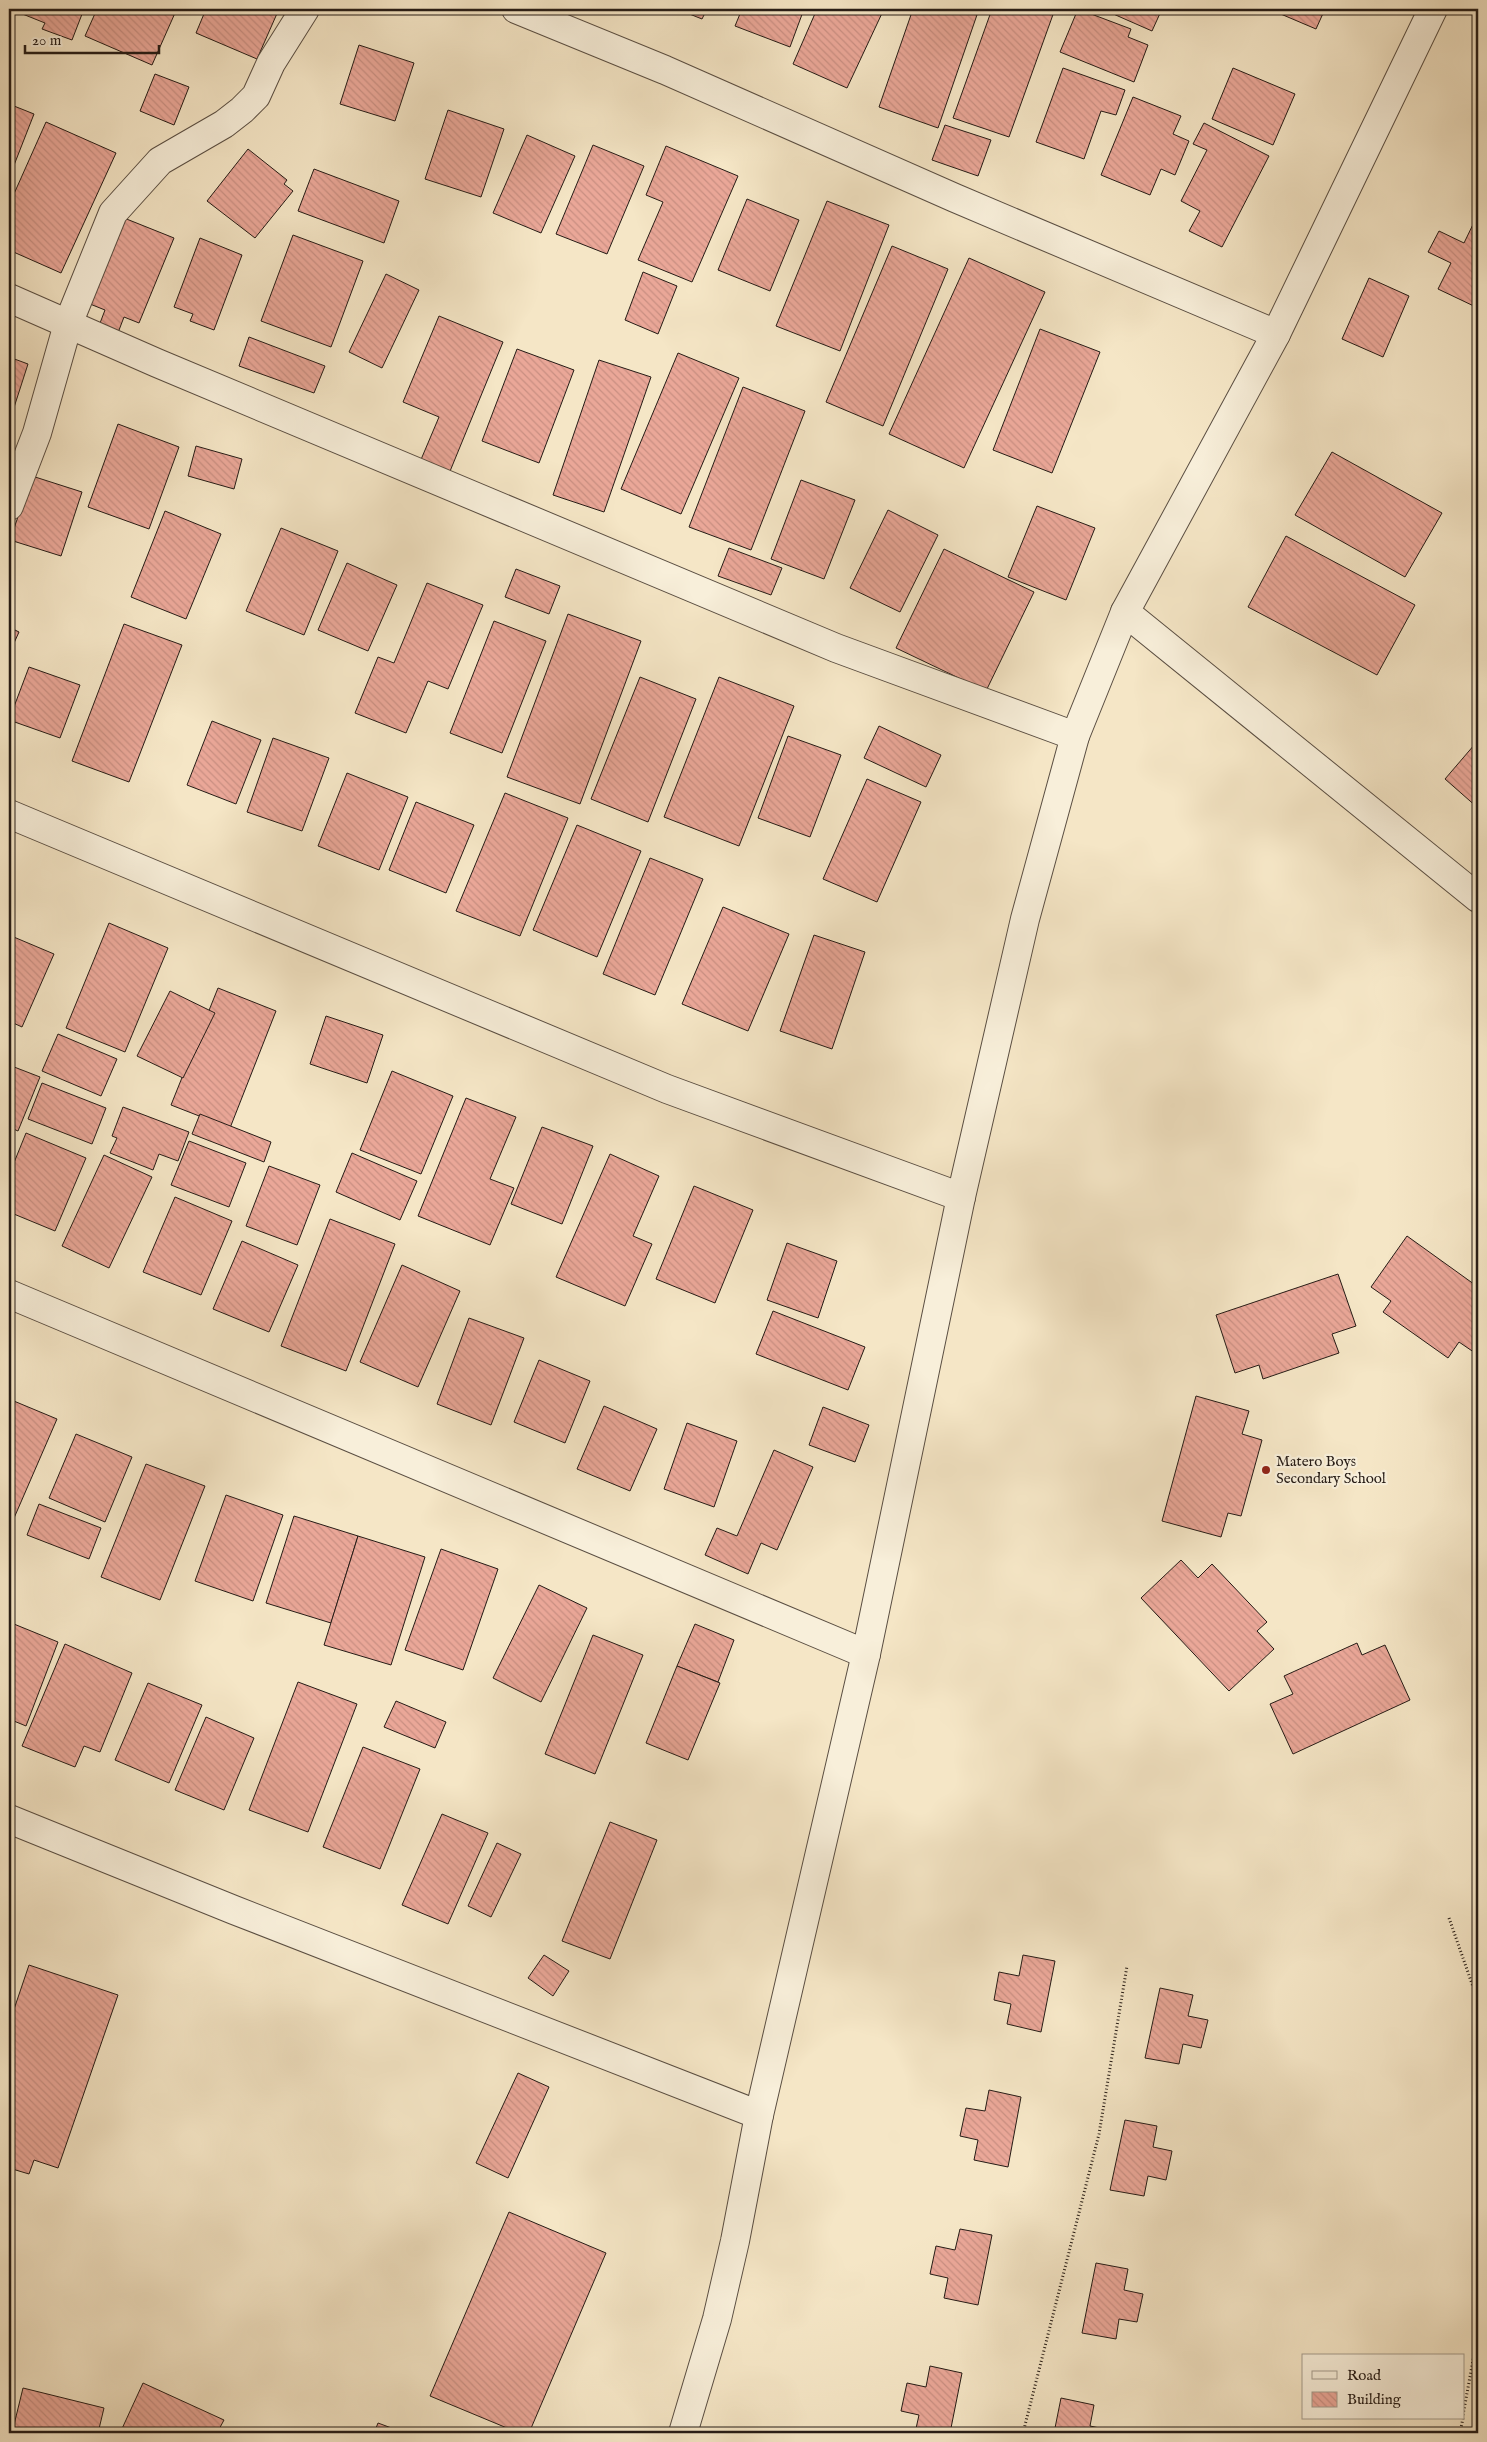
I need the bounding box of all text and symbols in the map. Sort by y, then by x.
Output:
scale bar [25,22,159,54]
text: 20 m [32,31,62,50]
place label: Matero Boys Secondary School [1276,1452,1387,1488]
marker: Matero Boys Secondary School [1260,1464,1272,1476]
legend [1302,2354,1464,2420]
text: Road [1347,2366,1382,2385]
text: Building [1347,2390,1402,2409]

